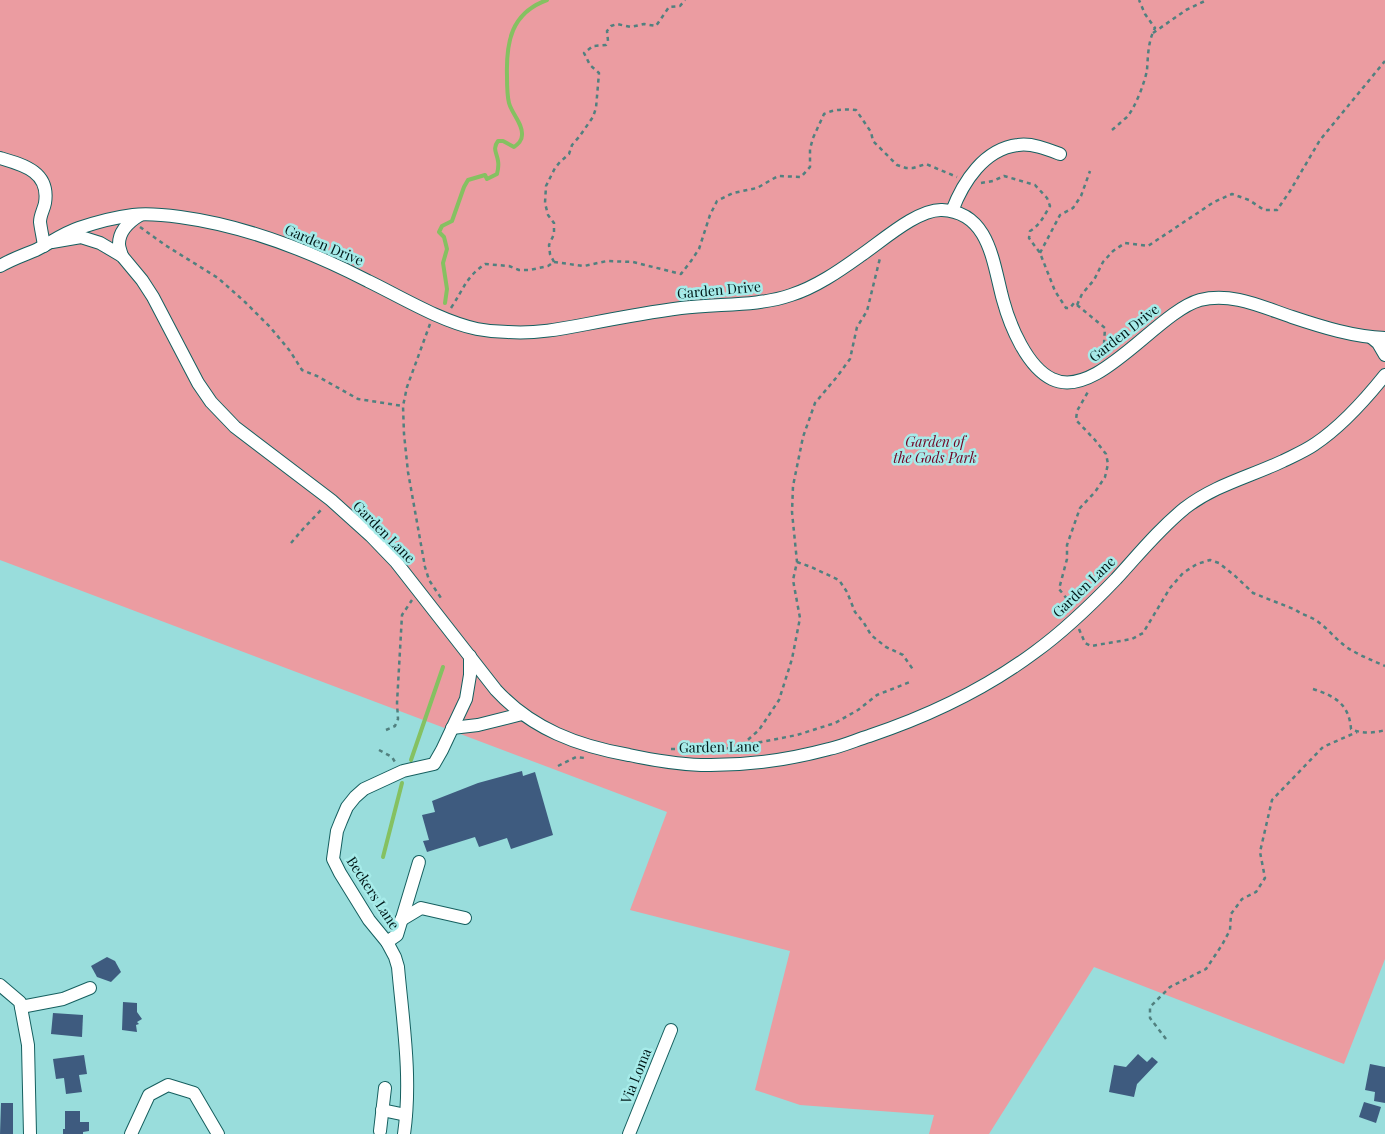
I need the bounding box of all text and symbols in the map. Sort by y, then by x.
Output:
street label: Garden Drive [282,219,367,270]
street label: Garden Drive [676,276,762,303]
street label: Garden Drive [1085,299,1163,366]
park label: Garden of the Gods Park [893,432,977,467]
street label: Garden Lane [349,497,419,567]
street label: Garden Lane [1048,552,1119,621]
street label: Garden Lane [679,736,759,757]
street label: Beckers Lane [343,852,404,933]
street label: Via Loma [615,1045,655,1107]

